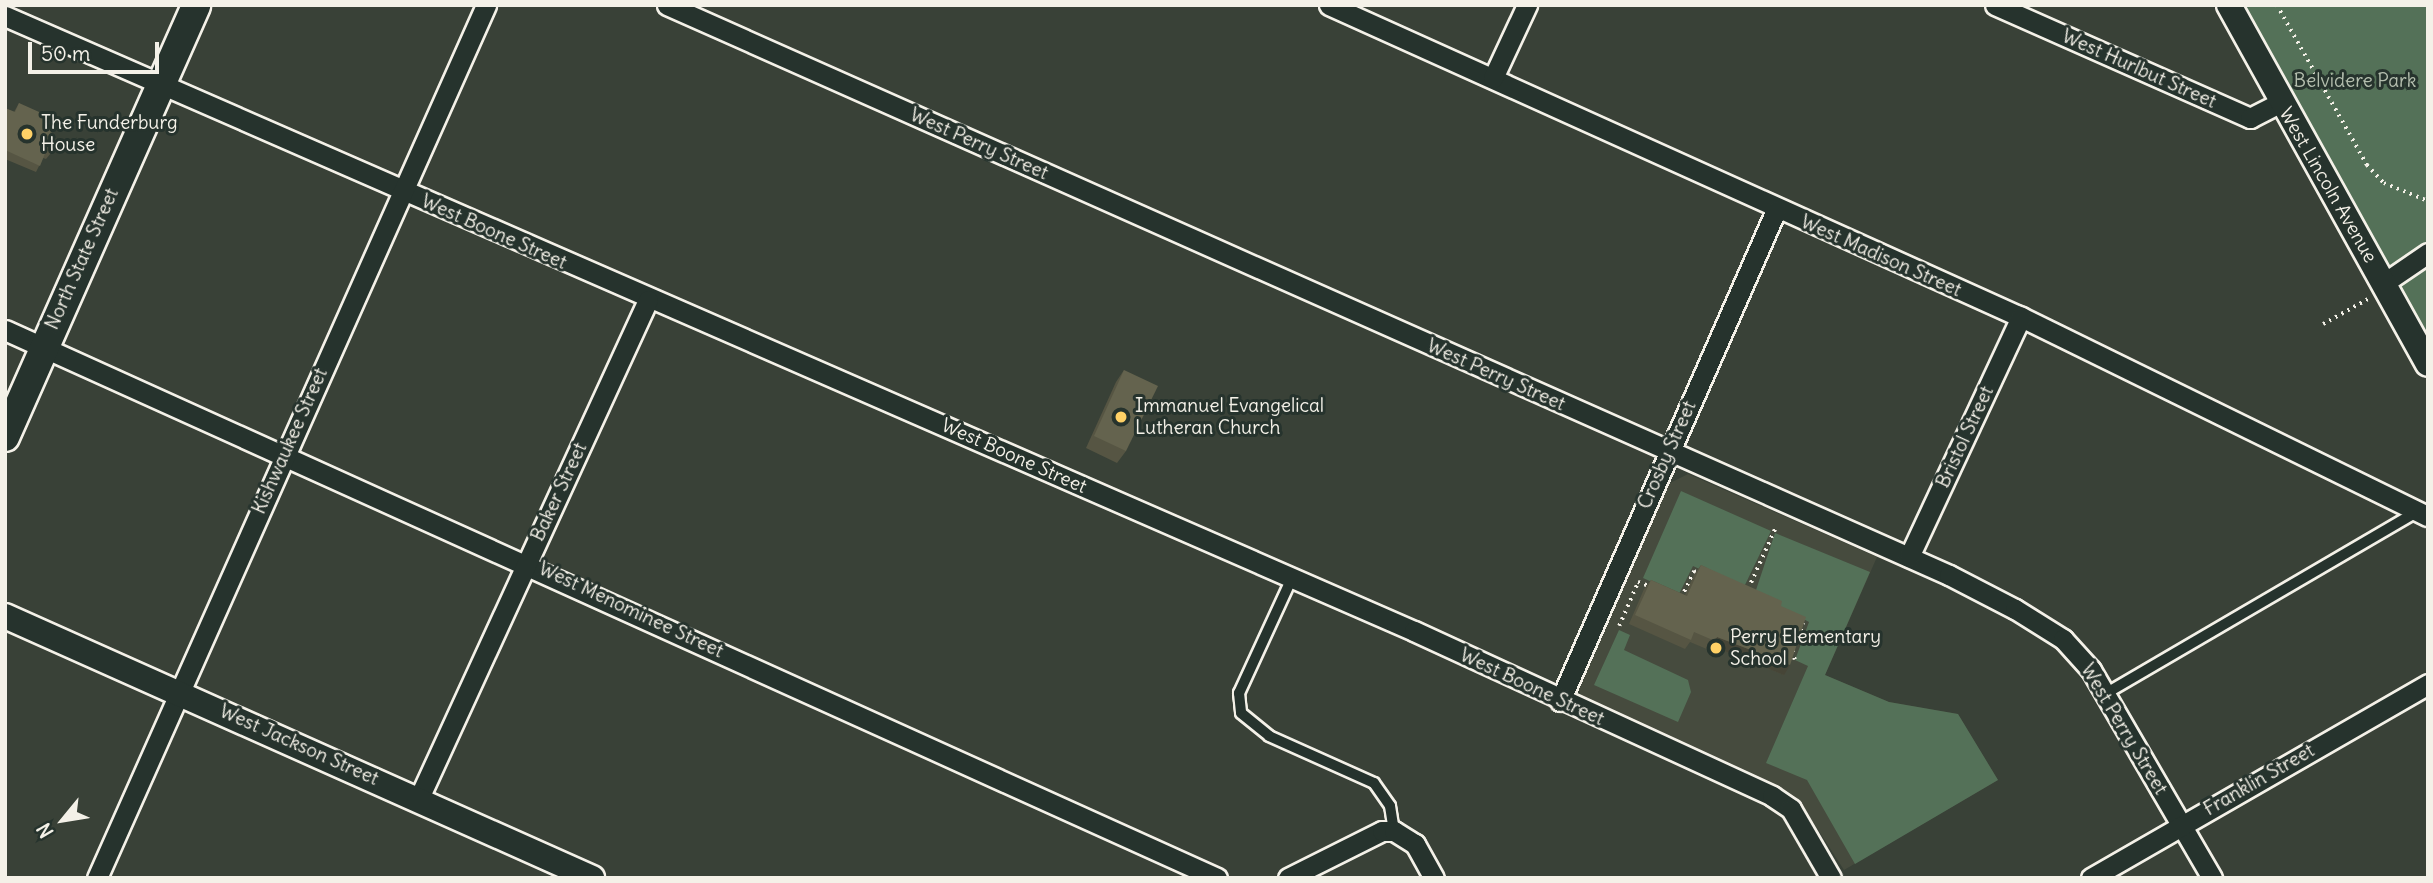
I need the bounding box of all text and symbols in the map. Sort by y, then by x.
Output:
street label: West Hurlbut Street [2058,25,2220,113]
scale bar [32,28,163,72]
text: 50 m [41,40,90,67]
park label: Belvidere Park [2294,70,2416,92]
street label: West Perry Street [906,103,1052,185]
street label: West Lincoln Avenue [2274,103,2382,267]
place label: The Funderburg House [41,112,178,156]
marker: The Funderburg House [19,126,35,142]
street label: North State Street [41,185,123,333]
street label: West Boone Street [418,190,570,274]
street label: West Madison Street [1797,210,1965,302]
street label: West Perry Street [1423,334,1569,416]
street label: Kishwaukee Street [248,364,332,518]
street label: Bristol Street [1931,382,1999,492]
place label: Immanuel Evangelical Lutheran Church [1135,395,1324,439]
street label: Crosby Street [1633,397,1701,513]
marker: Immanuel Evangelical Lutheran Church [1113,409,1129,425]
street label: West Boone Street [938,414,1090,498]
street label: Baker Street [526,439,592,545]
street label: West Menominee Street [535,557,727,663]
place label: Perry Elementary School [1730,626,1881,670]
marker: Perry Elementary School [1708,640,1724,656]
street label: West Boone Street [1456,644,1608,730]
street label: West Perry Street [2076,659,2172,799]
street label: West Jackson Street [216,700,382,790]
street label: Franklin Street [2200,739,2318,821]
north arrow [28,785,98,855]
text: N [31,819,58,842]

